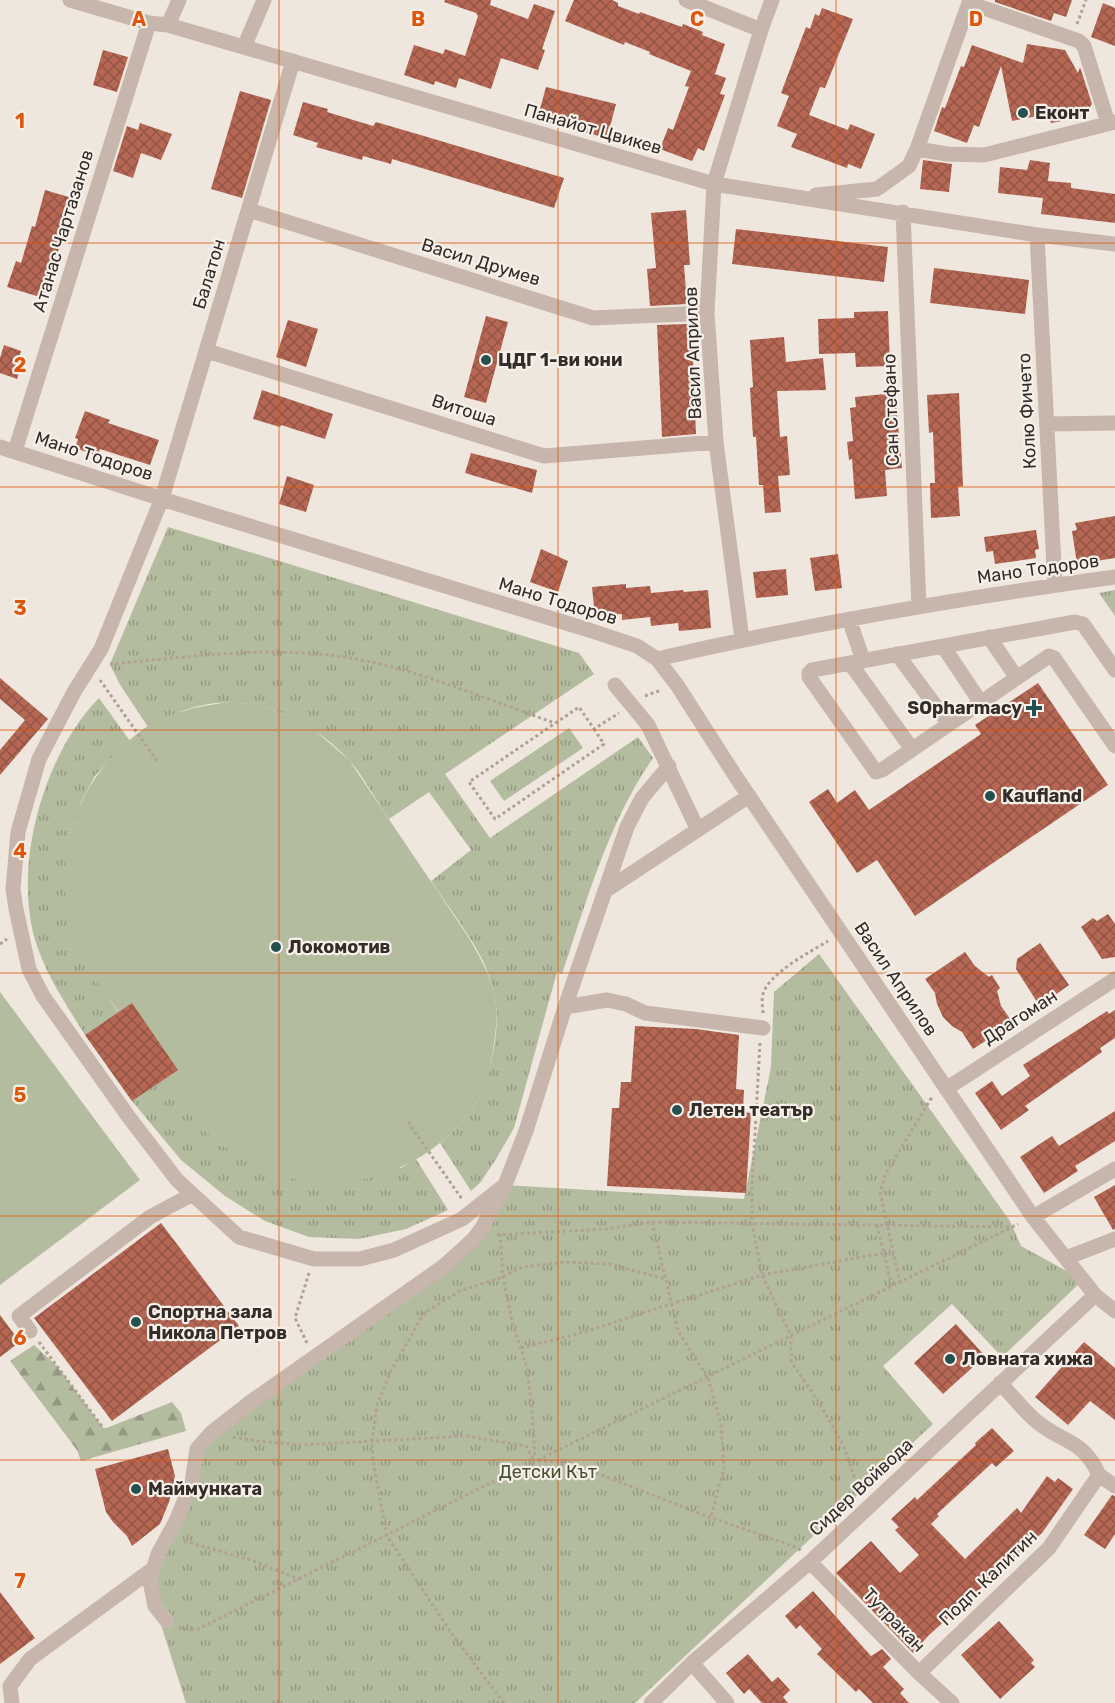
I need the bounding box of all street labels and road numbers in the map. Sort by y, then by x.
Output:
street label: Панайот Цвикев [522,99,664,159]
street label: Атанас Чартазанов [28,147,98,315]
street label: Васил Друмев [419,233,543,291]
street label: Балатон [188,236,230,312]
street label: Васил Априлов [680,286,706,420]
street label: Колю Фичето [1013,352,1041,470]
street label: Сан Стефано [878,353,904,467]
street label: Витоша [429,389,499,431]
street label: Мано Тодоров [32,427,156,485]
street label: Мано Тодоров [976,550,1100,588]
street label: Мано Тодоров [496,573,620,629]
street label: Васил Априлов [850,918,942,1040]
street label: Драгоман [979,985,1061,1049]
street label: Сидер Войвода [805,1433,917,1541]
street label: Подп. Калитин [934,1526,1042,1630]
street label: Тутракан [858,1583,930,1657]

